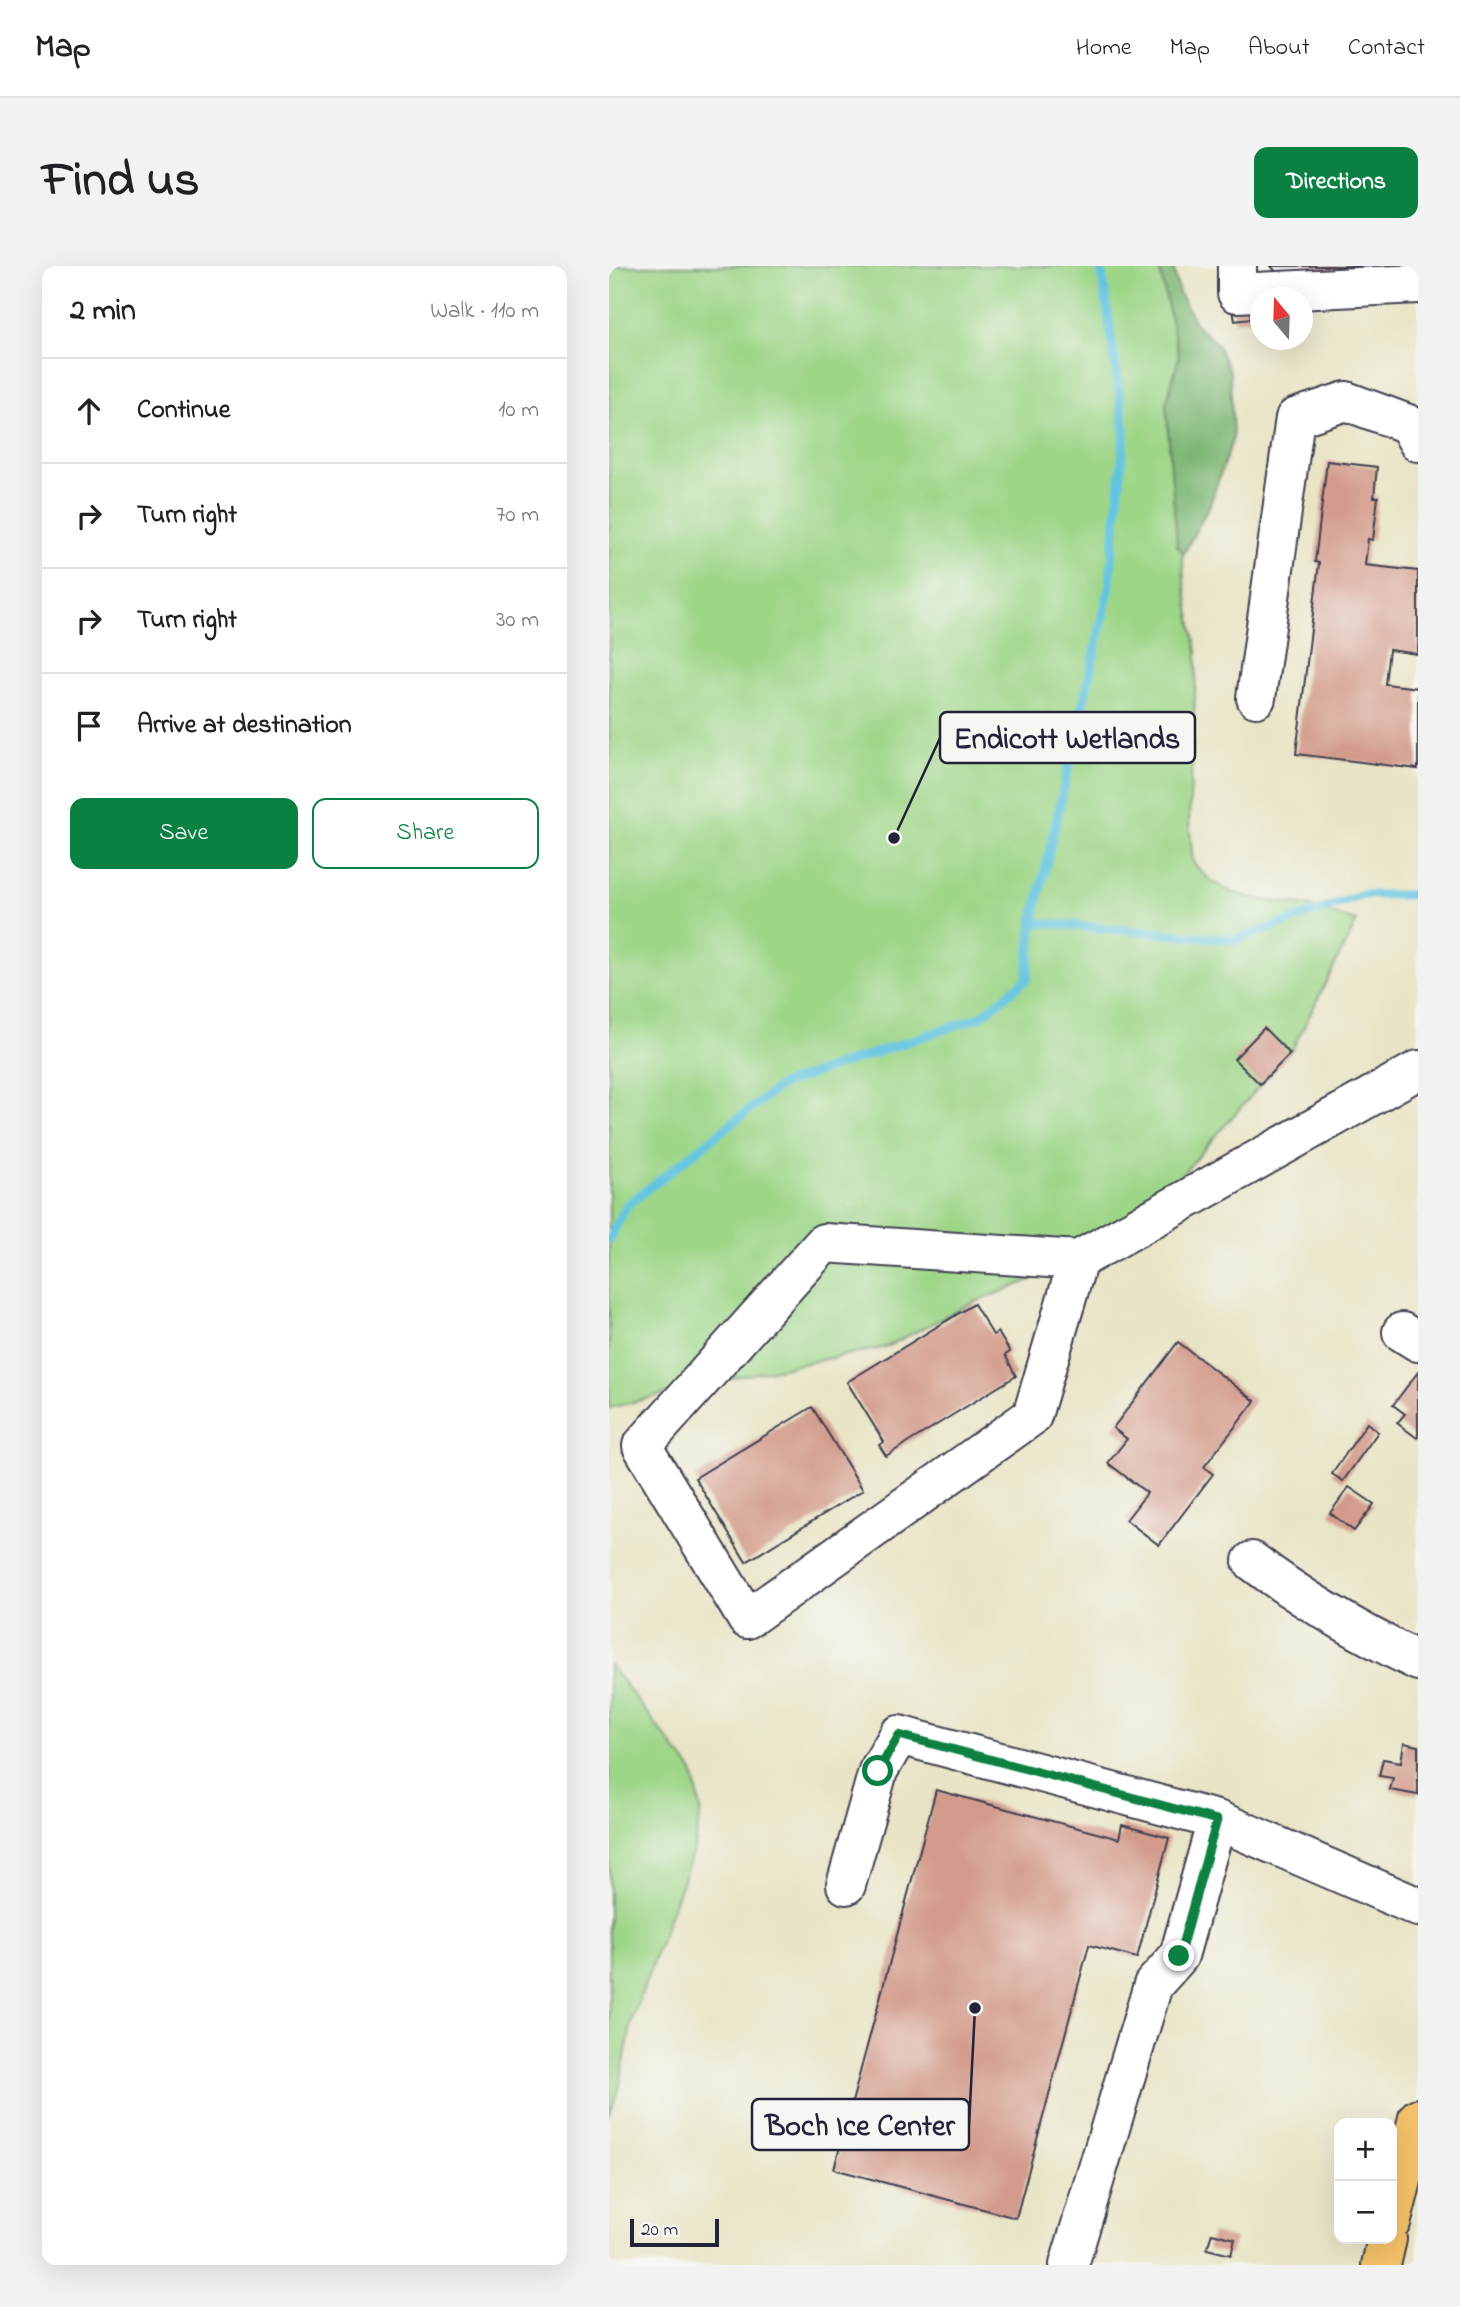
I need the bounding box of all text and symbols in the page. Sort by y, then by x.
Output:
text: Map [35,24,91,72]
text: Home [1076,31,1132,66]
text: Map [1170,31,1210,66]
text: About [1248,31,1310,66]
text: Contact [1348,31,1425,66]
text: Find us [42,146,199,218]
button: Directions [1254,147,1418,218]
north arrow [1250,287,1313,350]
text: 2 min [70,290,136,334]
text: Walk · 110 m [430,295,539,328]
icon: ahead [70,392,108,430]
text: Continue [137,392,230,430]
text: 10 m [498,394,539,427]
icon: right [70,497,108,535]
text: Turn right [137,497,237,535]
text: 70 m [496,499,539,532]
icon: right [70,602,108,640]
text: Turn right [137,602,237,640]
text: 30 m [496,604,539,637]
icon: arrive [70,707,108,745]
text: Arrive at destination [137,707,352,745]
callout: Endicott Wetlands [940,712,1195,763]
text: Endicott Wetlands [954,719,1180,763]
button: Save [70,798,298,869]
button: Share [312,798,539,869]
route start [862,1755,893,1786]
route end [1163,1940,1194,1971]
callout: Boch Ice Center [752,2099,969,2150]
text: Boch Ice Center [763,2106,956,2150]
map controls [1334,2118,1397,2244]
button: + [1334,2118,1397,2181]
button: − [1334,2181,1397,2244]
scale bar [630,2216,719,2248]
text: 20 m [641,2217,678,2244]

